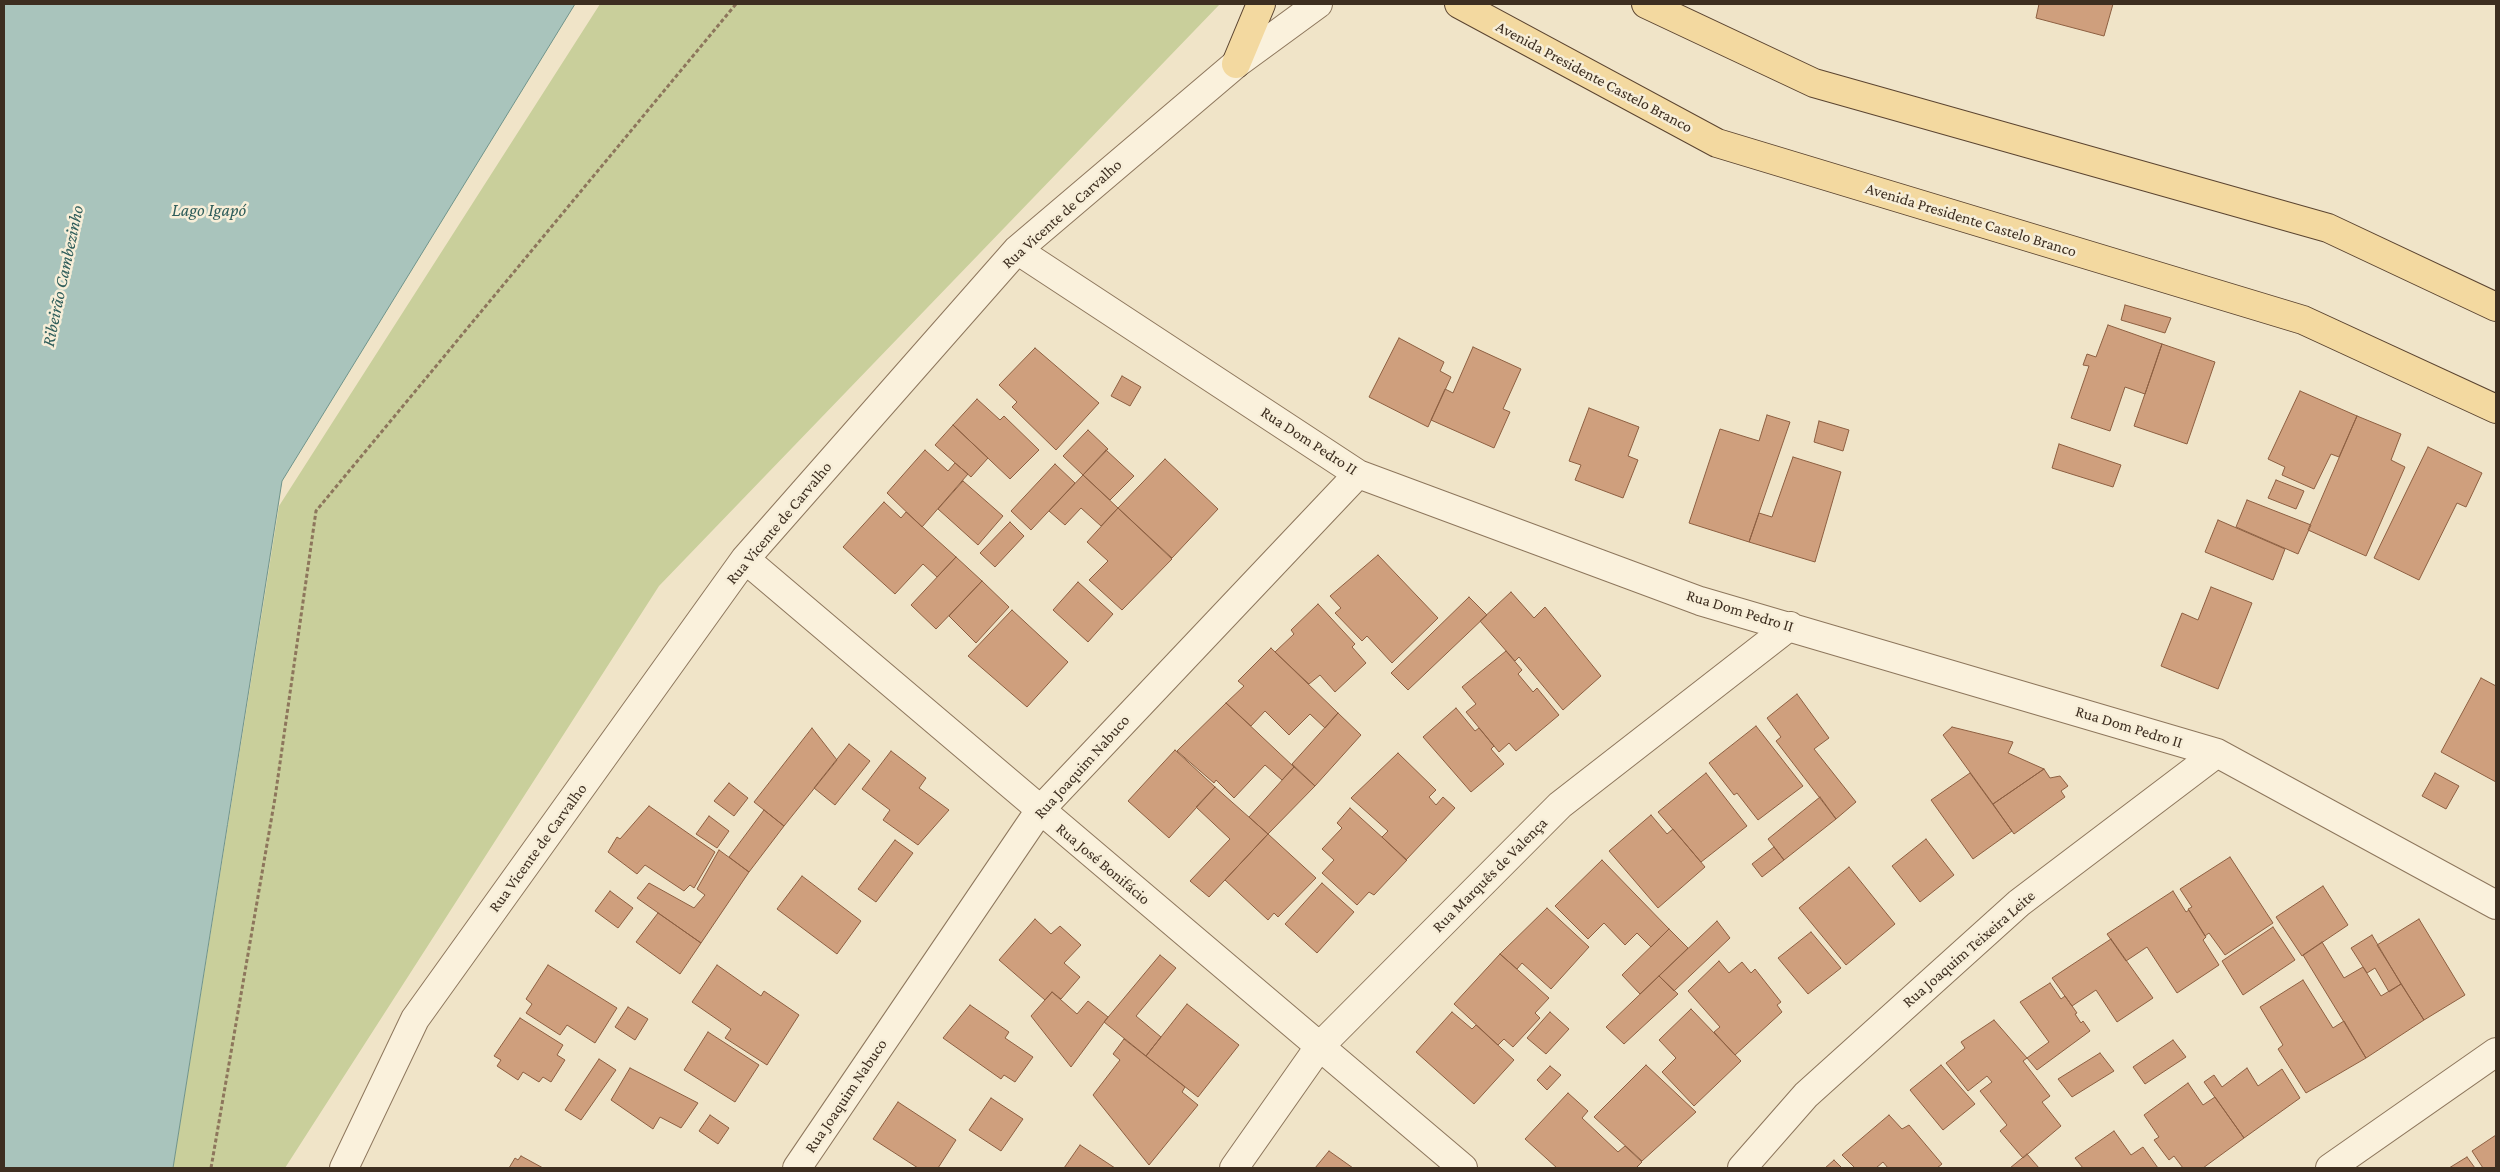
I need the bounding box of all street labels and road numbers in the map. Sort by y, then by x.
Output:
street label: Avenida Presidente Castelo Branco [1492,17,1696,137]
street label: Rua Vicente de Carvalho [998,155,1126,273]
street label: Avenida Presidente Castelo Branco [1863,179,2079,261]
street label: Rua Dom Pedro II [1257,403,1361,479]
street label: Rua Vicente de Carvalho [722,458,836,588]
street label: Rua Dom Pedro II [1684,586,1796,636]
street label: Rua Dom Pedro II [2073,702,2185,752]
street label: Rua Joaquim Nabuco [1030,711,1134,823]
street label: Rua Vicente de Carvalho [485,780,591,916]
street label: Rua Marquês de Valença [1429,814,1551,936]
street label: Rua José Bonifácio [1052,819,1154,909]
street label: Rua Joaquim Teixeira Leite [1899,886,2039,1012]
street label: Rua Joaquim Nabuco [801,1035,891,1157]

